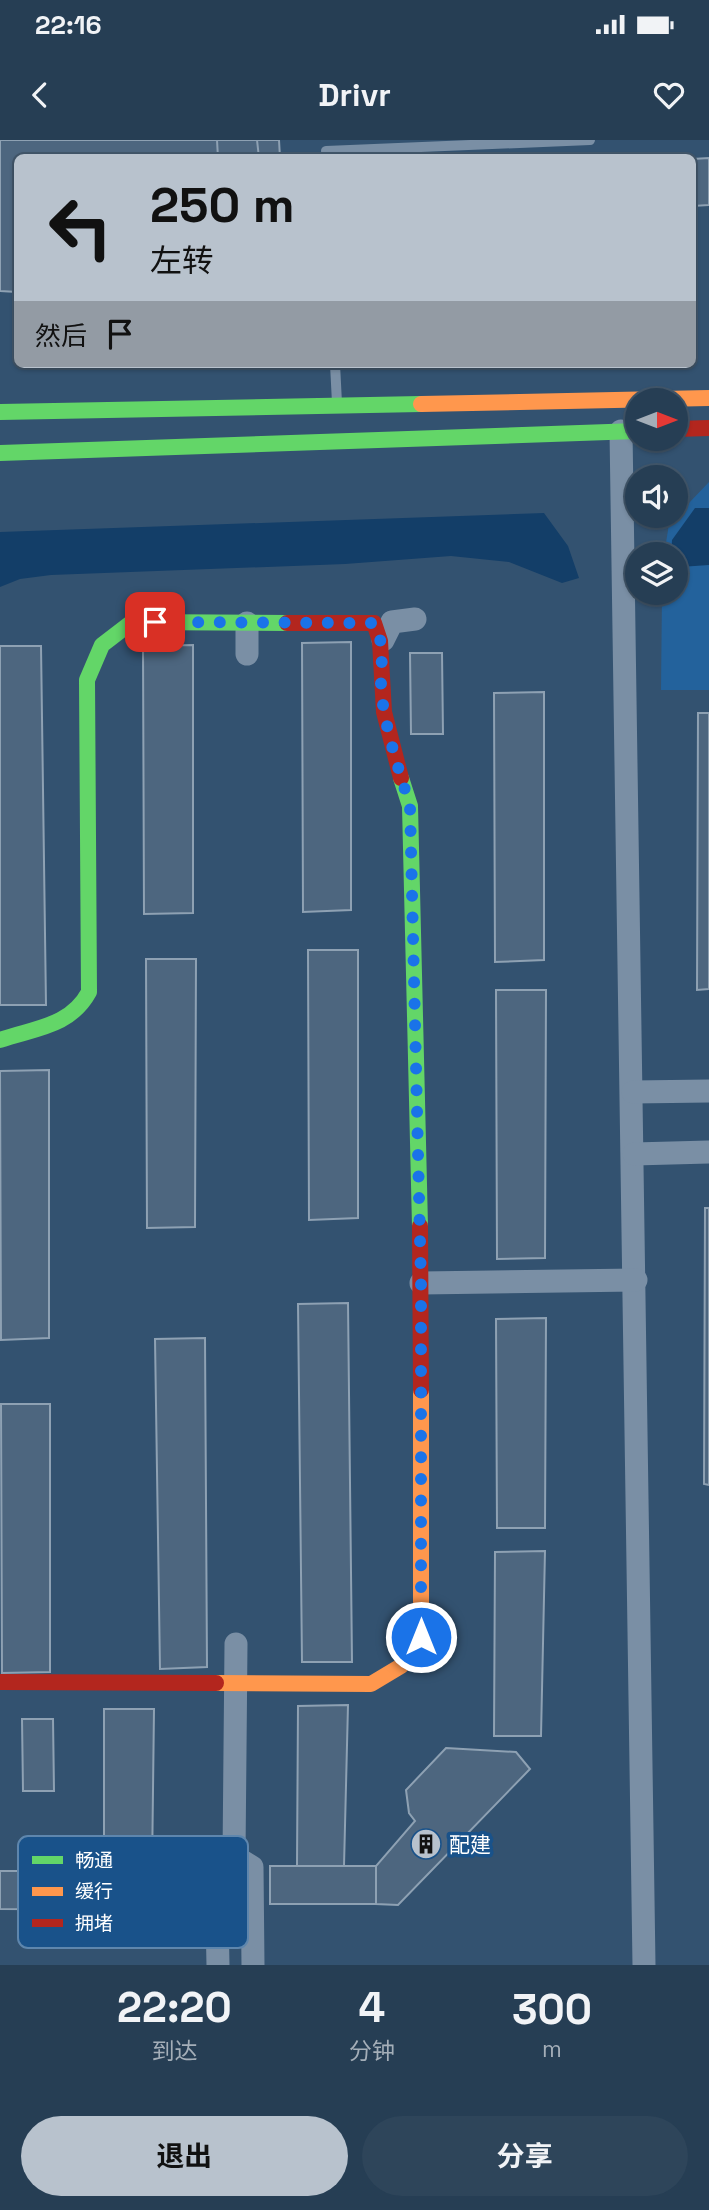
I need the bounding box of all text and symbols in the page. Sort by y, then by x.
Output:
text: 22:16 [35,8,101,42]
text: Drivr [318,75,391,115]
icon: back [21,76,59,114]
icon: heart [650,76,688,114]
text: 250 m [150,174,295,236]
icon: left [35,182,126,273]
text: 左转 [150,241,214,281]
icon: arrive [101,315,139,353]
text: 然后 [35,319,87,353]
north arrow [625,388,688,452]
map controls [625,388,688,605]
button: sound [625,465,688,528]
button: layers [625,542,688,605]
pin [125,592,185,652]
icon: arrive [136,603,174,641]
position arrow [384,1600,458,1674]
building icon: 配建 [409,1827,443,1861]
place label: 配建 [449,1831,491,1858]
legend [18,1836,248,1948]
text: 畅通 [75,1848,113,1873]
text: 缓行 [75,1879,113,1904]
text: 拥堵 [75,1911,113,1936]
text: 22:20 [117,1981,232,2034]
text: 4 [358,1981,385,2034]
text: 300 [512,1983,592,2036]
text: m [542,2034,562,2064]
text: 到达 [151,2036,197,2066]
text: 分钟 [349,2036,395,2066]
button: 退出 [21,2116,348,2196]
button: 分享 [362,2116,688,2196]

